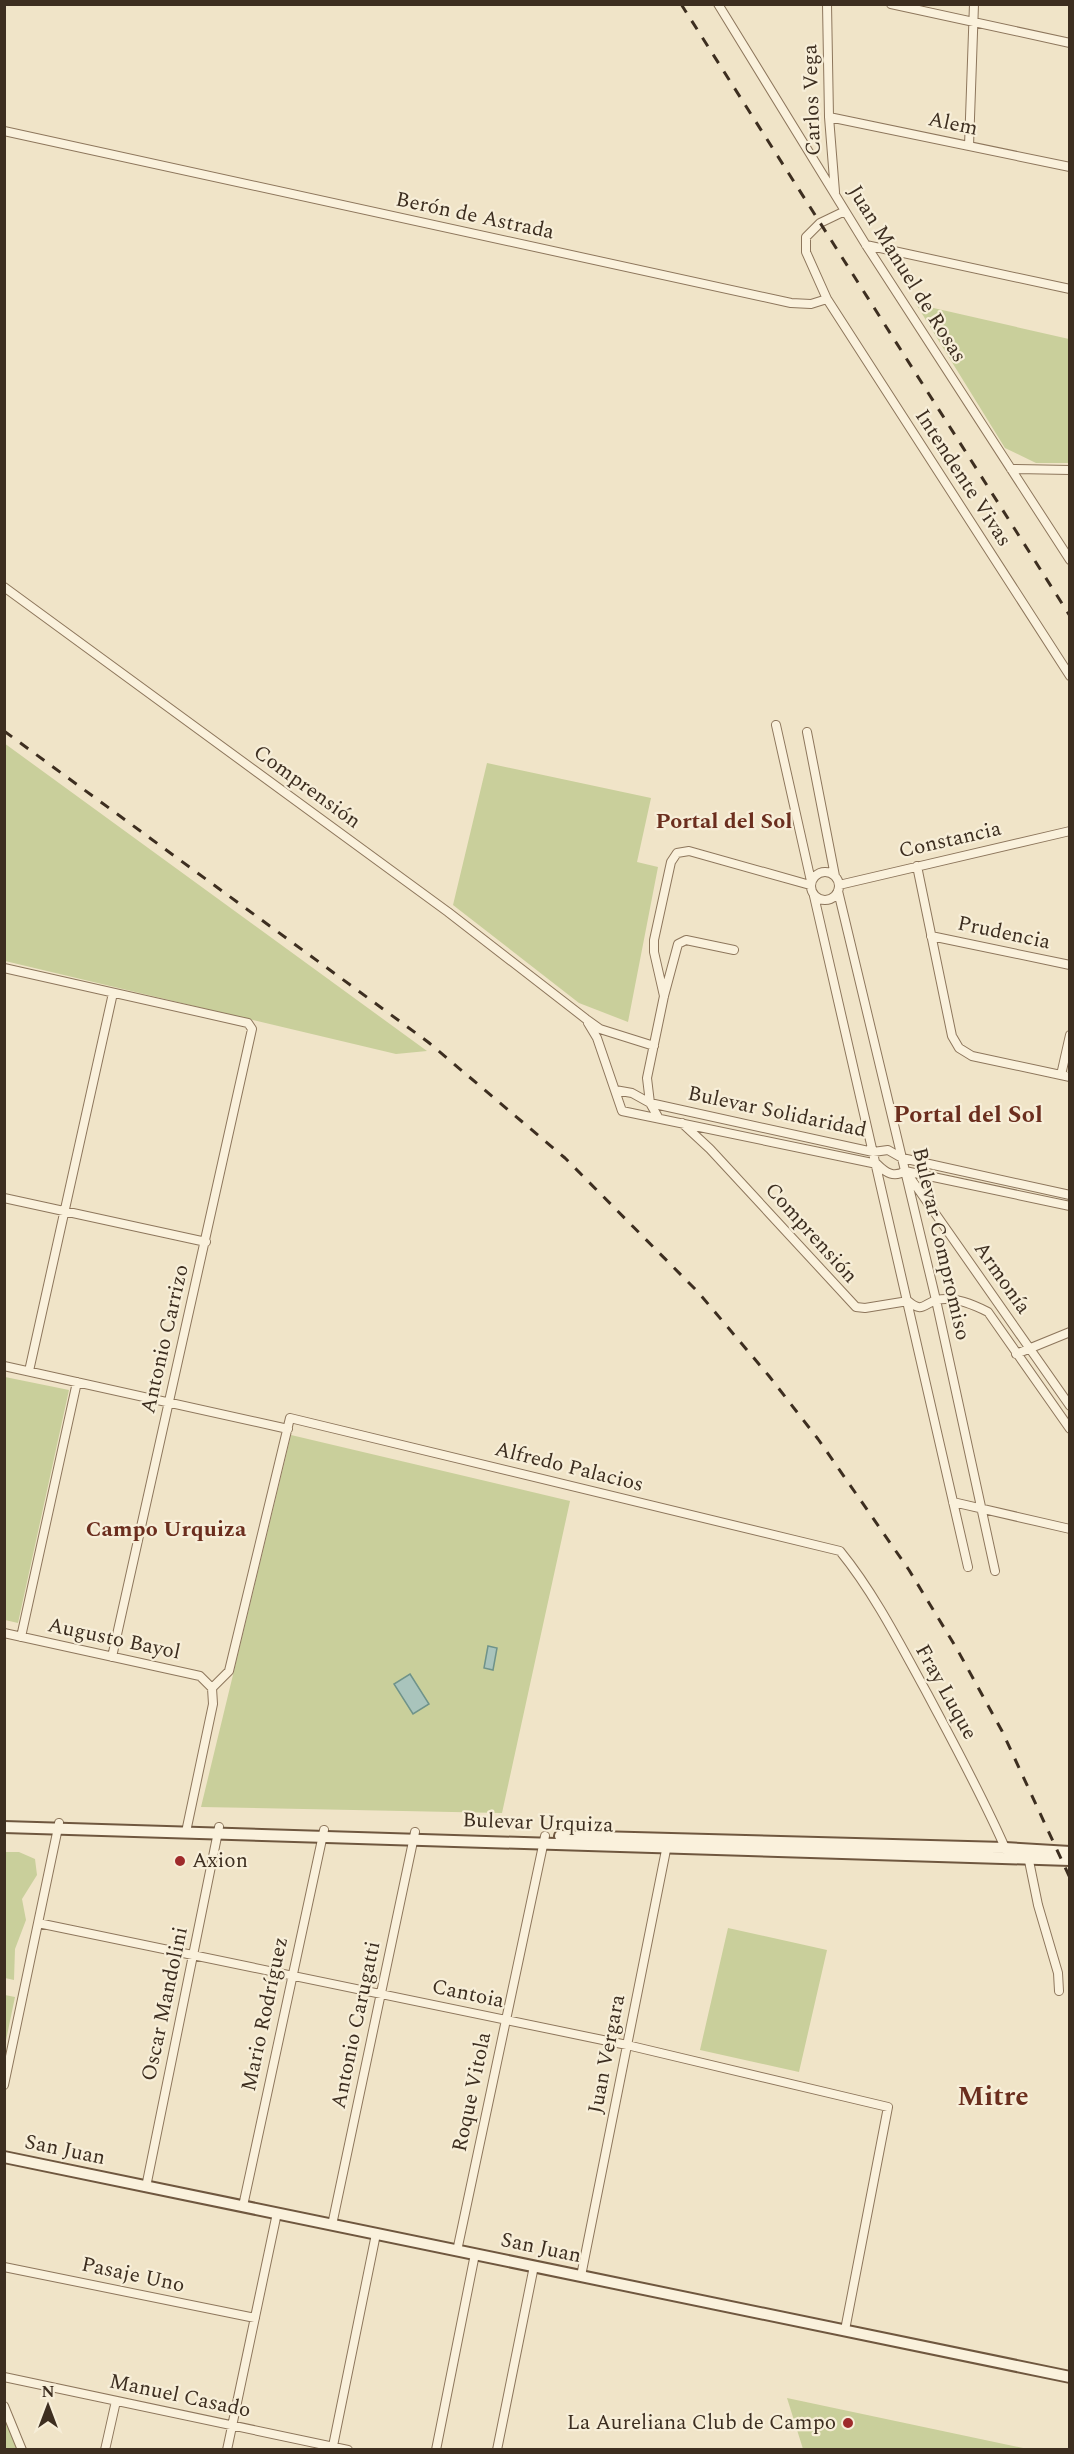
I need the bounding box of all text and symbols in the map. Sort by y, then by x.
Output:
street label: Carlos Vega [794,43,830,156]
street label: Alem [925,103,981,145]
street label: Juan Manuel de Rosas [839,179,975,369]
street label: Berón de Astrada [393,184,558,249]
street label: Intendente Vivas [906,403,1020,553]
street label: Comprensión [246,737,368,837]
district label: Portal del Sol [655,805,793,838]
street label: Constancia [895,812,1005,867]
street label: Prudencia [955,908,1054,959]
street label: Bulevar Solidaridad [685,1077,869,1147]
district label: Portal del Sol [893,1097,1043,1133]
street label: Bulevar Compromiso [903,1144,979,1344]
street label: Comprensión [757,1175,865,1291]
street label: Armonía [965,1235,1039,1322]
street label: Antonio Carrizo [132,1261,198,1417]
street label: Alfredo Palacios [491,1433,647,1501]
district label: Campo Urquiza [86,1513,247,1546]
street label: Augusto Bayol [45,1609,183,1669]
street label: Fray Luque [907,1638,985,1746]
street label: Bulevar Urquiza [462,1804,615,1842]
place label: Axion [192,1845,248,1877]
marker: Axion [173,1854,187,1868]
street label: Oscar Mandolini [133,1924,197,2084]
street label: Mario Rodríguez [233,1934,297,2094]
street label: Antonio Carugatti [323,1938,389,2112]
street label: Cantoia [429,1971,508,2017]
street label: Juan Vergara [580,1991,634,2116]
street label: Roque Vitola [444,2029,500,2155]
district label: Mitre [957,2076,1029,2118]
street label: San Juan [22,2126,108,2174]
street label: San Juan [498,2224,584,2272]
street label: Pasaje Uno [78,2248,188,2302]
street label: Manuel Casado [106,2365,254,2427]
north arrow [18,2376,78,2436]
text: N [41,2380,55,2404]
place label: La Aureliana Club de Campo [567,2407,836,2439]
marker: La Aureliana Club de Campo [841,2416,855,2430]

